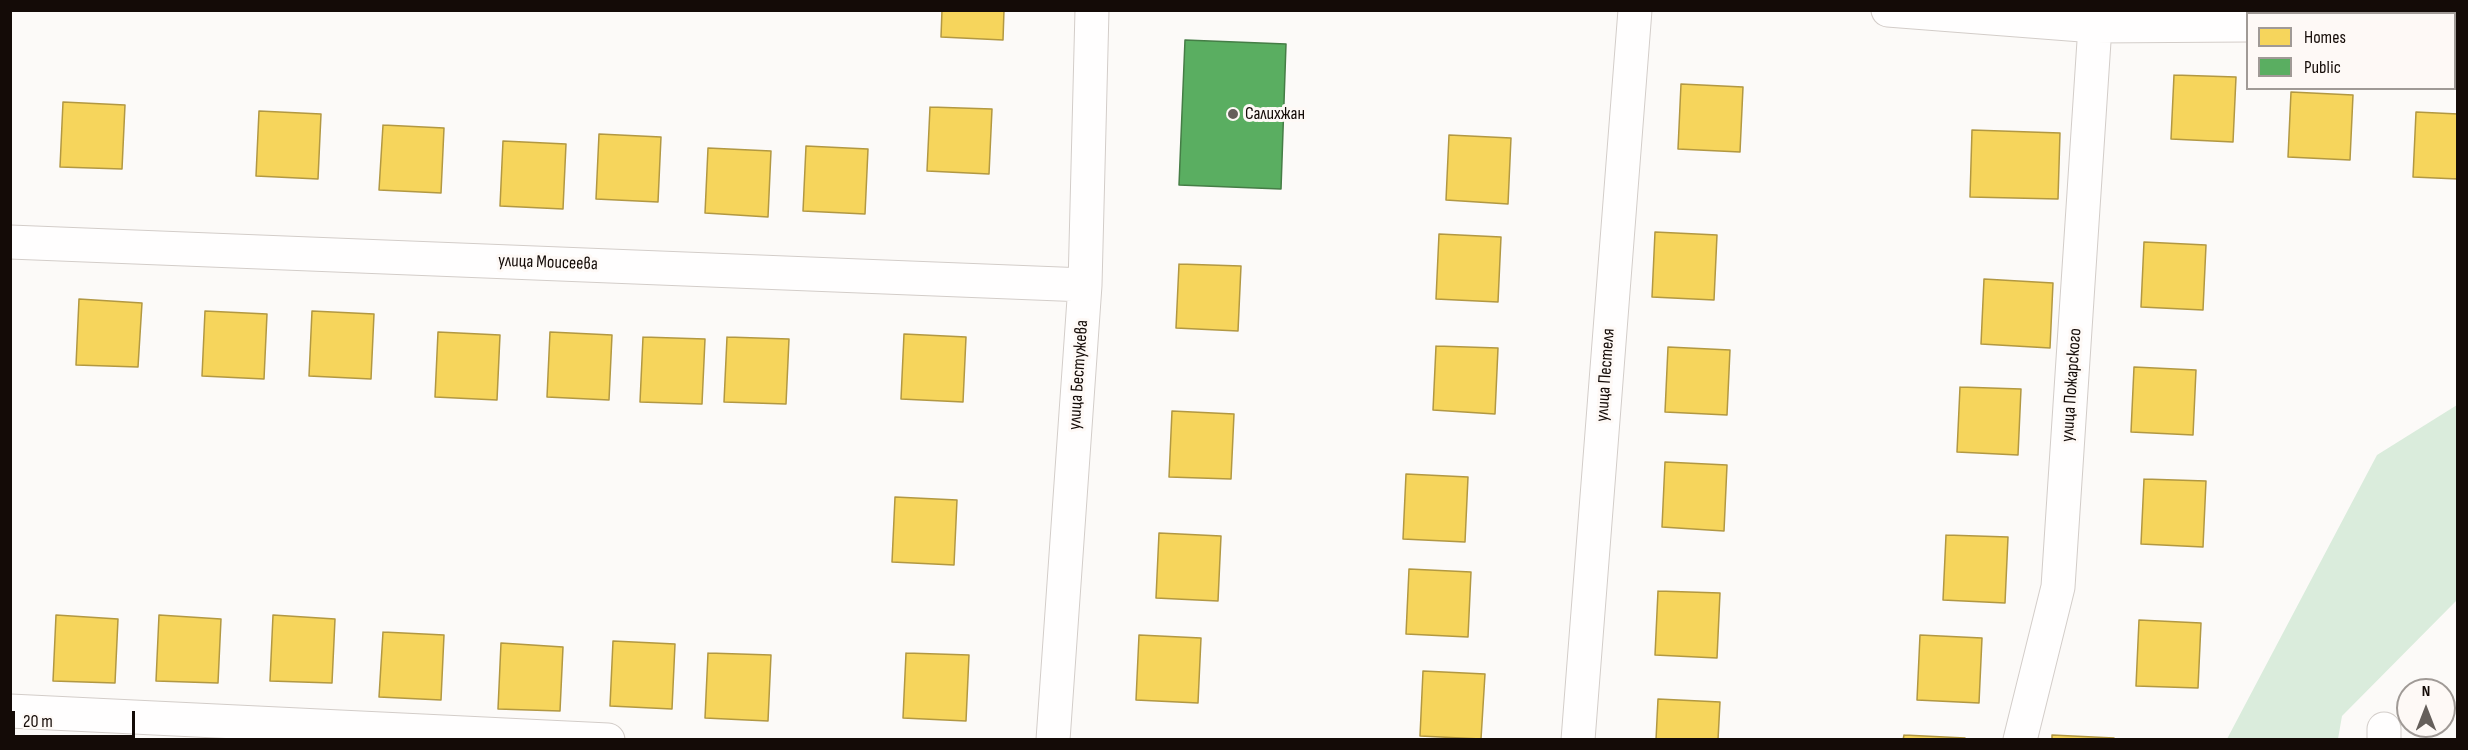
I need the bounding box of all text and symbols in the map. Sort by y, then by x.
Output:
legend [2246,12,2456,90]
text: Homes [2304,27,2346,48]
text: Public [2304,57,2341,78]
place label: Салихжан [1245,103,1305,125]
marker: Салихжан [1226,107,1240,121]
street label: улица Моисеева [498,250,598,276]
street label: улица Бестужева [1064,319,1094,431]
street label: улица Пожарского [2057,327,2087,443]
street label: улица Пестеля [1592,328,1620,422]
north arrow [2396,678,2456,738]
text: N [2422,682,2430,701]
scale bar [15,699,138,737]
text: 20 m [23,711,53,732]

